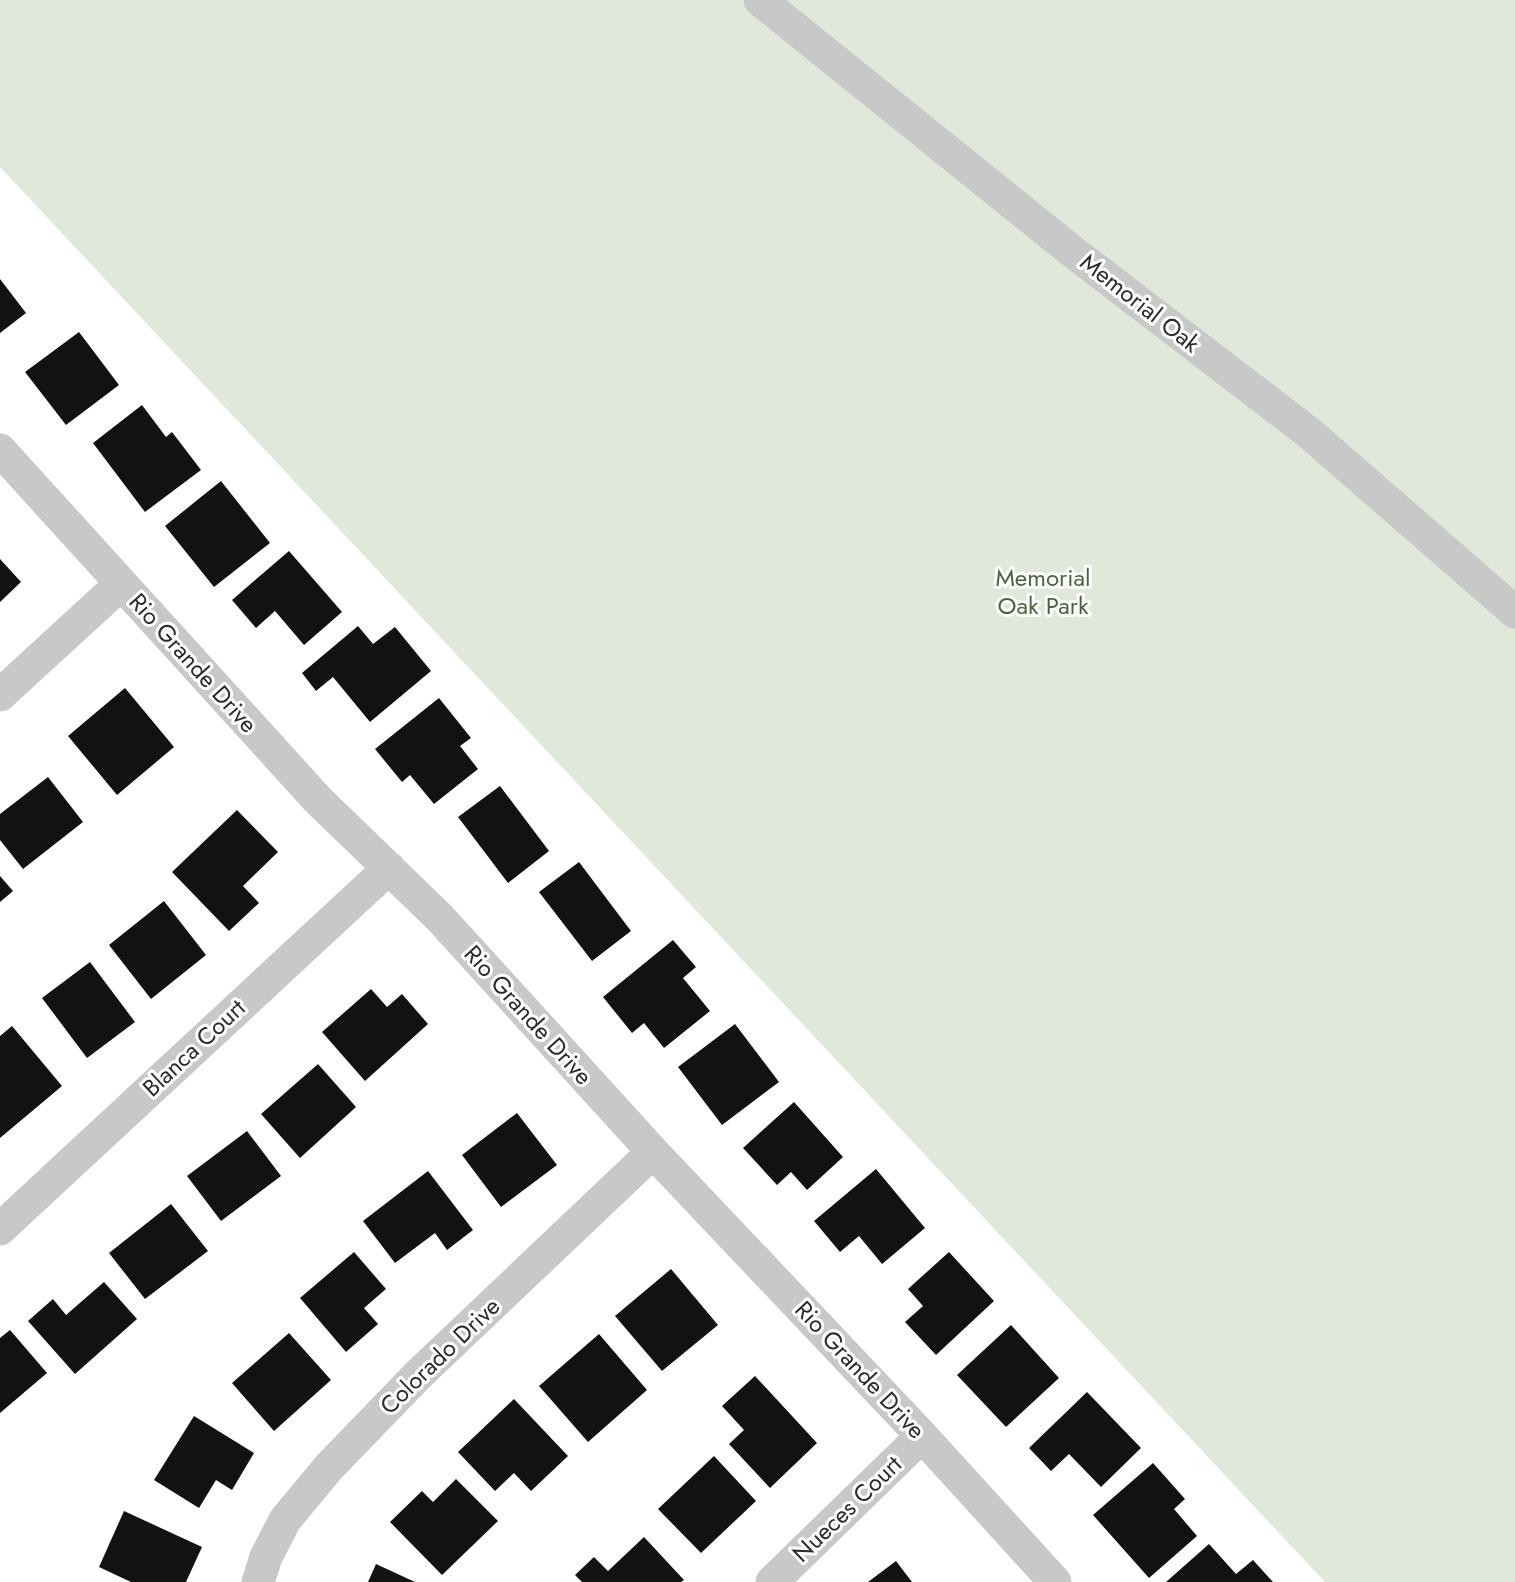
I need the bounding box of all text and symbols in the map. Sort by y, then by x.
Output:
street label: Memorial Oak [1073,245,1208,361]
park label: Memorial Oak Park [995,560,1091,623]
street label: Rio Grande Drive [121,585,266,740]
street label: Rio Grande Drive [456,937,601,1092]
street label: Blanca Court [134,991,253,1105]
street label: Colorado Drive [372,1289,508,1422]
street label: Rio Grande Drive [787,1293,934,1447]
street label: Nueces Court [784,1447,909,1570]

